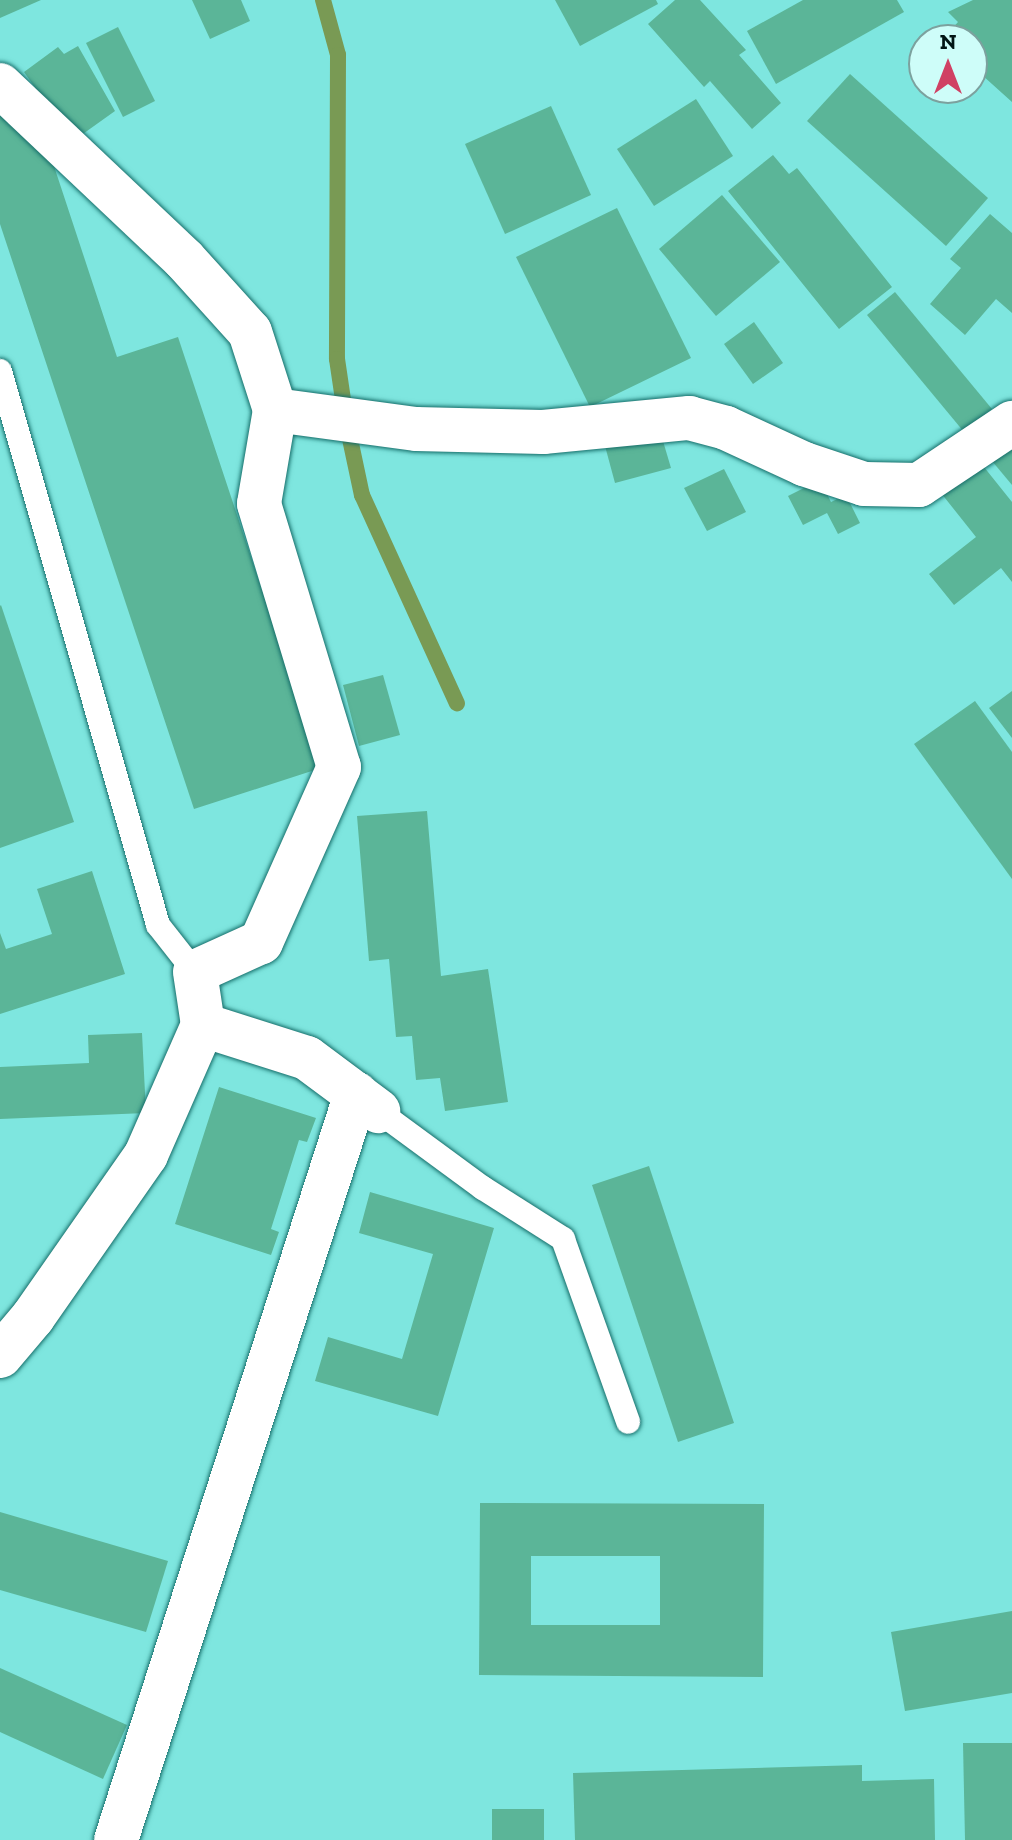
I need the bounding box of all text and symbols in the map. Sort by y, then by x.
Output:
north arrow [908,24,988,104]
text: N [940,28,956,55]

